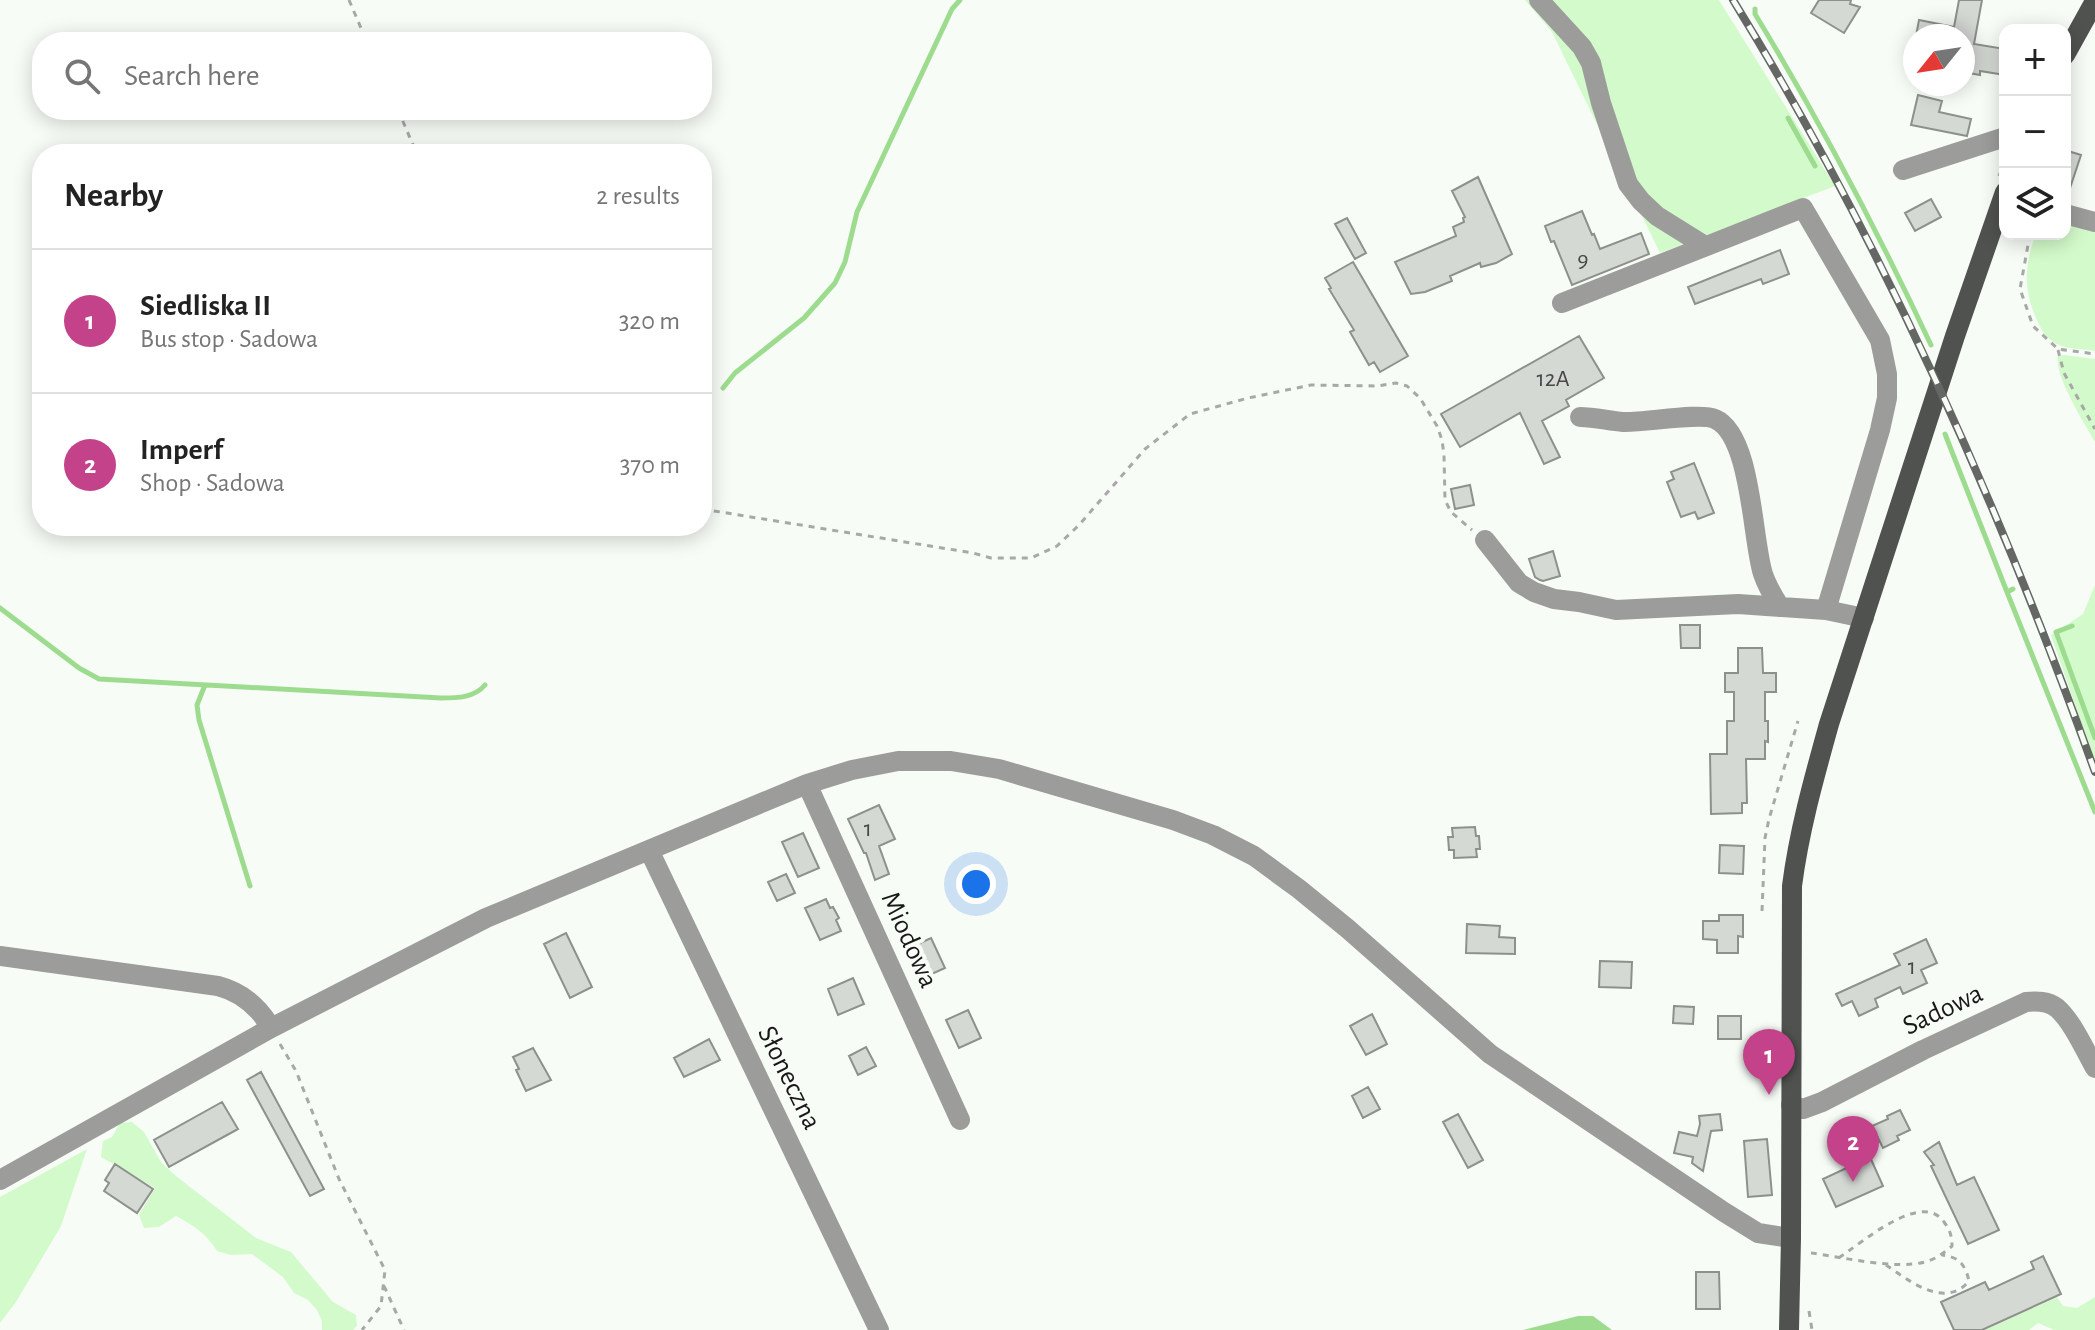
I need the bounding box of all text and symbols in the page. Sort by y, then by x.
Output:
north arrow [1903,24,1975,96]
map controls [1999,24,2071,240]
button: + [1999,24,2071,96]
search box [32,32,712,120]
icon: search [60,54,104,98]
text: Search here [124,61,260,91]
button: − [1999,96,2071,168]
button: layers [1999,168,2071,240]
text: Nearby [64,179,163,213]
text: 2 results [596,183,680,209]
house number: 9 [1577,248,1589,272]
text: Siedliska II [140,291,271,321]
text: 1 [85,308,95,334]
text: 320 m [619,308,680,334]
text: Bus stop · Sadowa [140,326,318,352]
house number: 12A [1536,367,1570,391]
text: Imperf [140,435,223,465]
text: 2 [84,452,96,478]
text: 370 m [620,452,680,478]
text: Shop · Sadowa [140,470,285,496]
house number: 1 [864,817,872,841]
your location [956,864,996,904]
street label: Miodowa [875,888,943,992]
house number: 1 [1908,955,1916,979]
street label: Sadowa [1899,979,1987,1041]
street label: Słoneczna [752,1022,826,1134]
pin: 1 [1743,1029,1795,1095]
pin: 2 [1827,1116,1879,1182]

